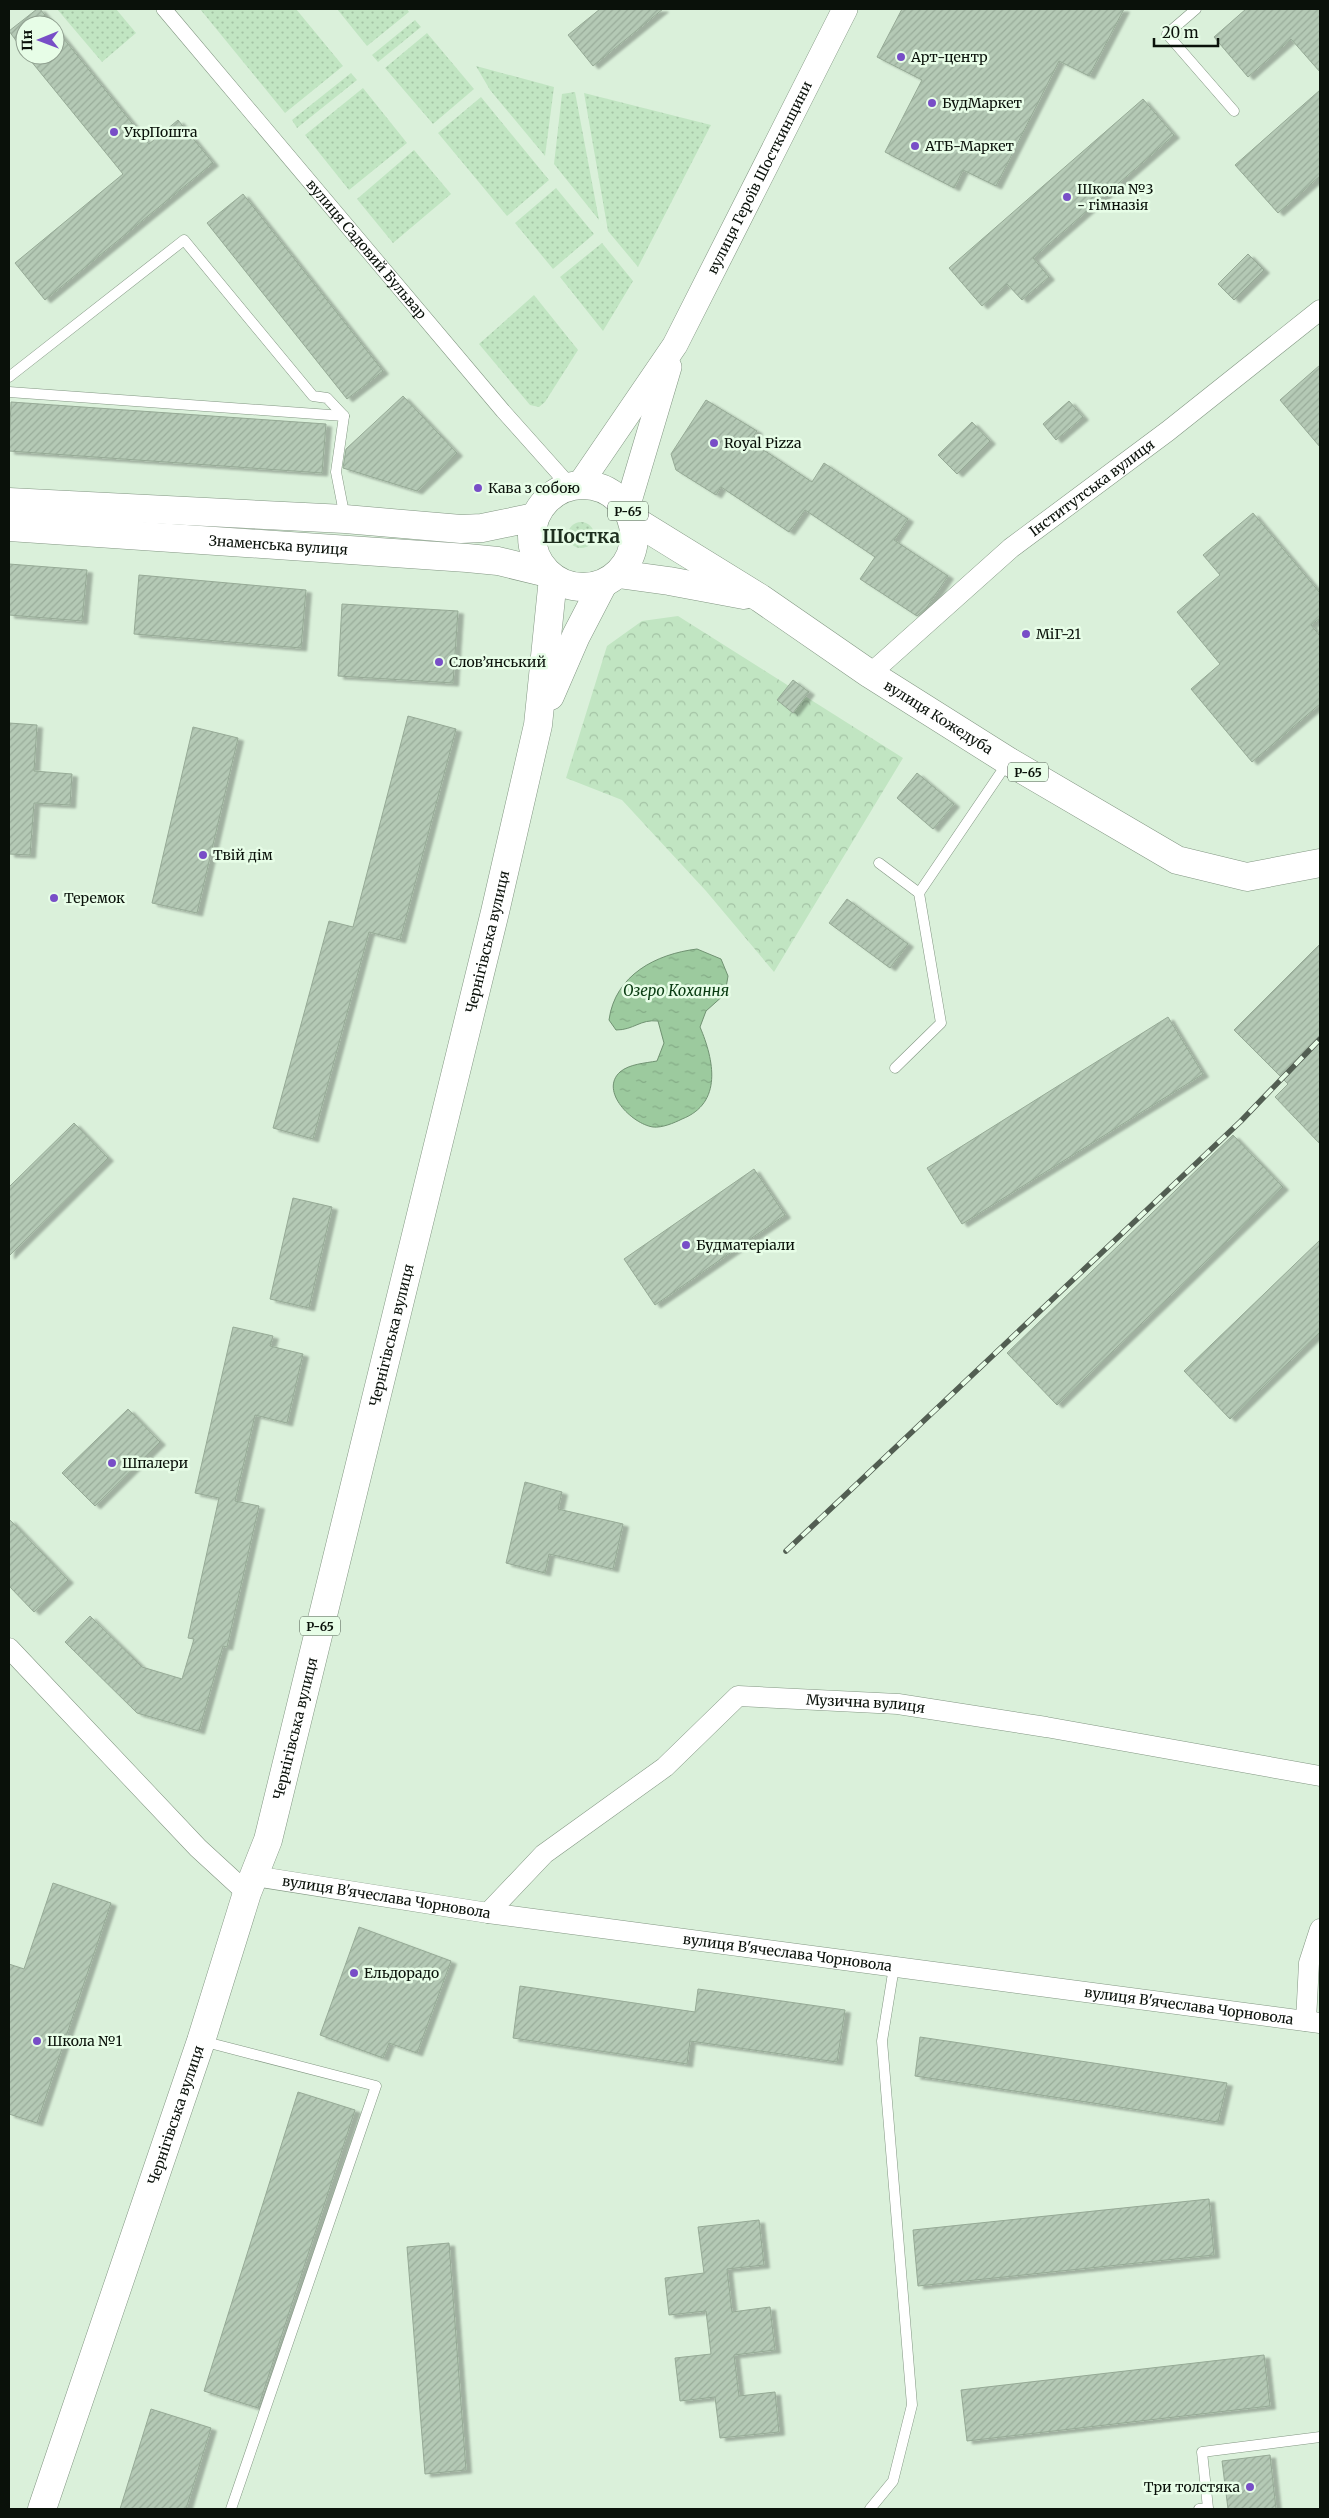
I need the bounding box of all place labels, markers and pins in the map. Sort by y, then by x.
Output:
place label: Арт-центр [910,48,988,66]
marker: Арт-центр [895,51,907,63]
place label: БудМаркет [942,94,1023,112]
marker: БудМаркет [926,97,938,109]
place label: УкрПошта [123,123,198,141]
marker: УкрПошта [108,126,120,138]
place label: АТБ-Маркет [924,137,1015,155]
marker: АТБ-Маркет [909,140,921,152]
place label: Школа №3 - гімназія [1077,180,1154,214]
marker: Школа №3 - гімназія [1061,191,1073,203]
place label: Royal Pizza [724,434,802,452]
marker: Royal Pizza [708,437,720,449]
place label: Кава з собою [488,479,580,497]
marker: Кава з собою [472,482,484,494]
place label: МіГ-21 [1036,625,1081,643]
marker: МіГ-21 [1020,628,1032,640]
place label: Слов’янський [449,653,546,671]
marker: Слов’янський [433,656,445,668]
place label: Твій дім [213,846,273,864]
marker: Твій дім [197,849,209,861]
place label: Теремок [64,889,125,907]
marker: Теремок [48,892,60,904]
place label: Будматеріали [696,1236,795,1254]
marker: Будматеріали [680,1239,692,1251]
place label: Шпалери [122,1454,188,1472]
marker: Шпалери [106,1457,118,1469]
place label: Ельдорадо [364,1964,439,1982]
marker: Ельдорадо [348,1967,360,1979]
place label: Школа №1 [47,2032,122,2050]
marker: Школа №1 [31,2035,43,2047]
place label: Три толстяка [1144,2478,1240,2496]
marker: Три толстяка [1244,2481,1256,2493]

